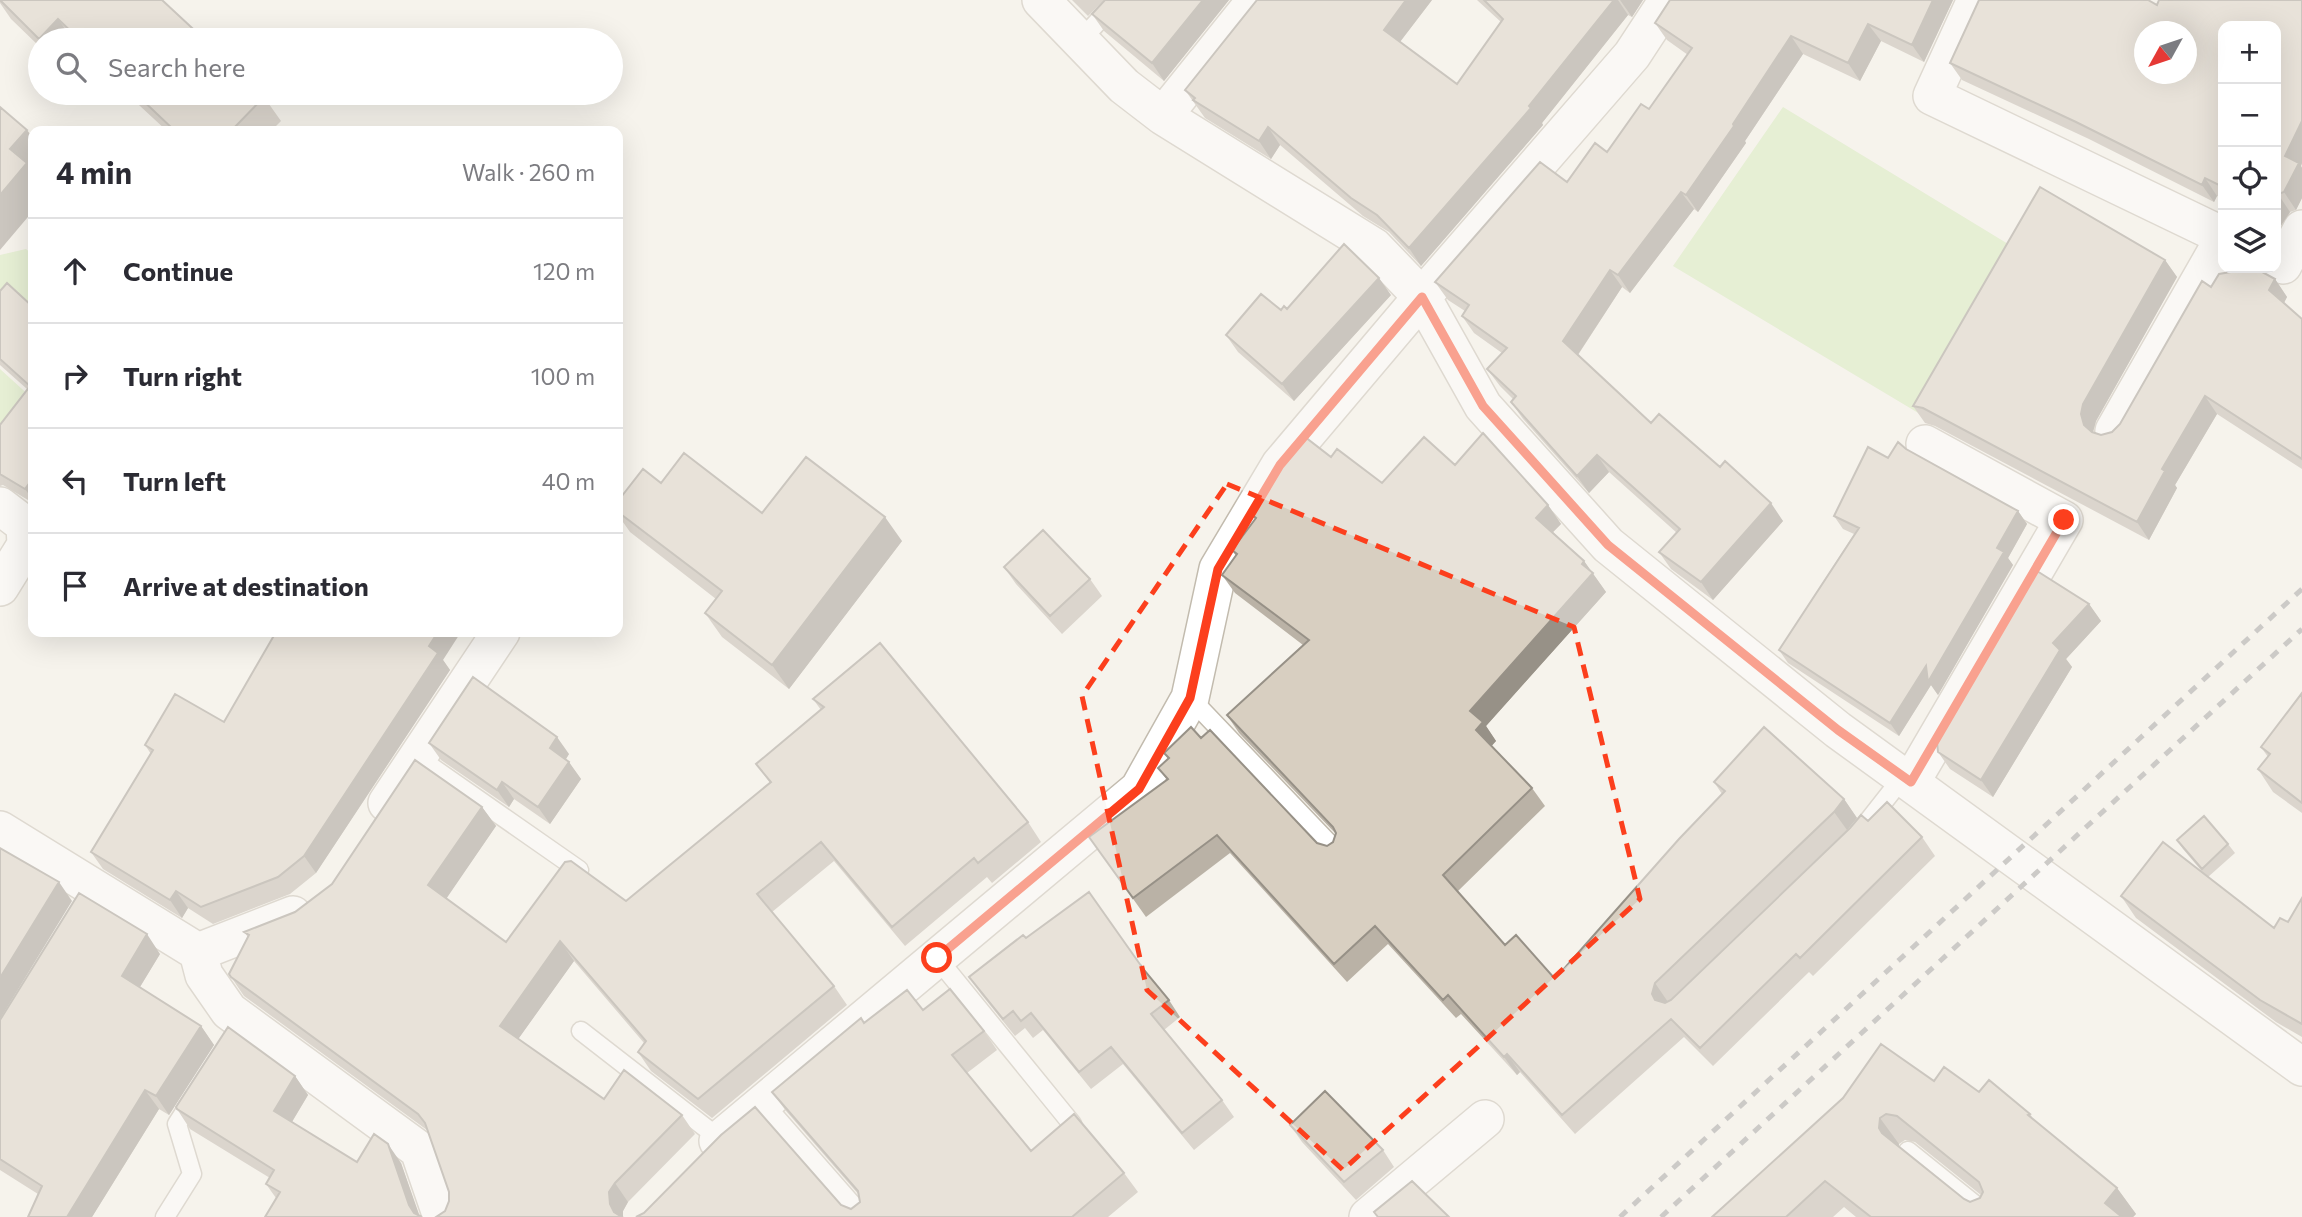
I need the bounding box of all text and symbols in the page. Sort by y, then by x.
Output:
north arrow [2134,21,2197,84]
map controls [2218,21,2281,273]
button: + [2218,21,2281,84]
search box [28,28,623,105]
icon: search [52,48,90,86]
text: Search here [108,51,246,82]
button: − [2218,84,2281,147]
button: locate [2218,147,2281,210]
text: 4 min [56,153,132,190]
text: Walk · 260 m [462,158,595,186]
button: layers [2218,210,2281,273]
icon: ahead [56,252,94,290]
text: Continue [123,255,233,286]
text: 120 m [533,257,595,285]
icon: right [56,357,94,395]
text: Turn right [123,360,242,391]
text: 100 m [531,362,595,390]
icon: left [56,462,94,500]
text: Turn left [123,465,226,496]
text: 40 m [542,467,595,495]
route end [2048,504,2079,535]
icon: arrive [56,567,94,605]
text: Arrive at destination [123,570,369,601]
route start [921,942,952,973]

